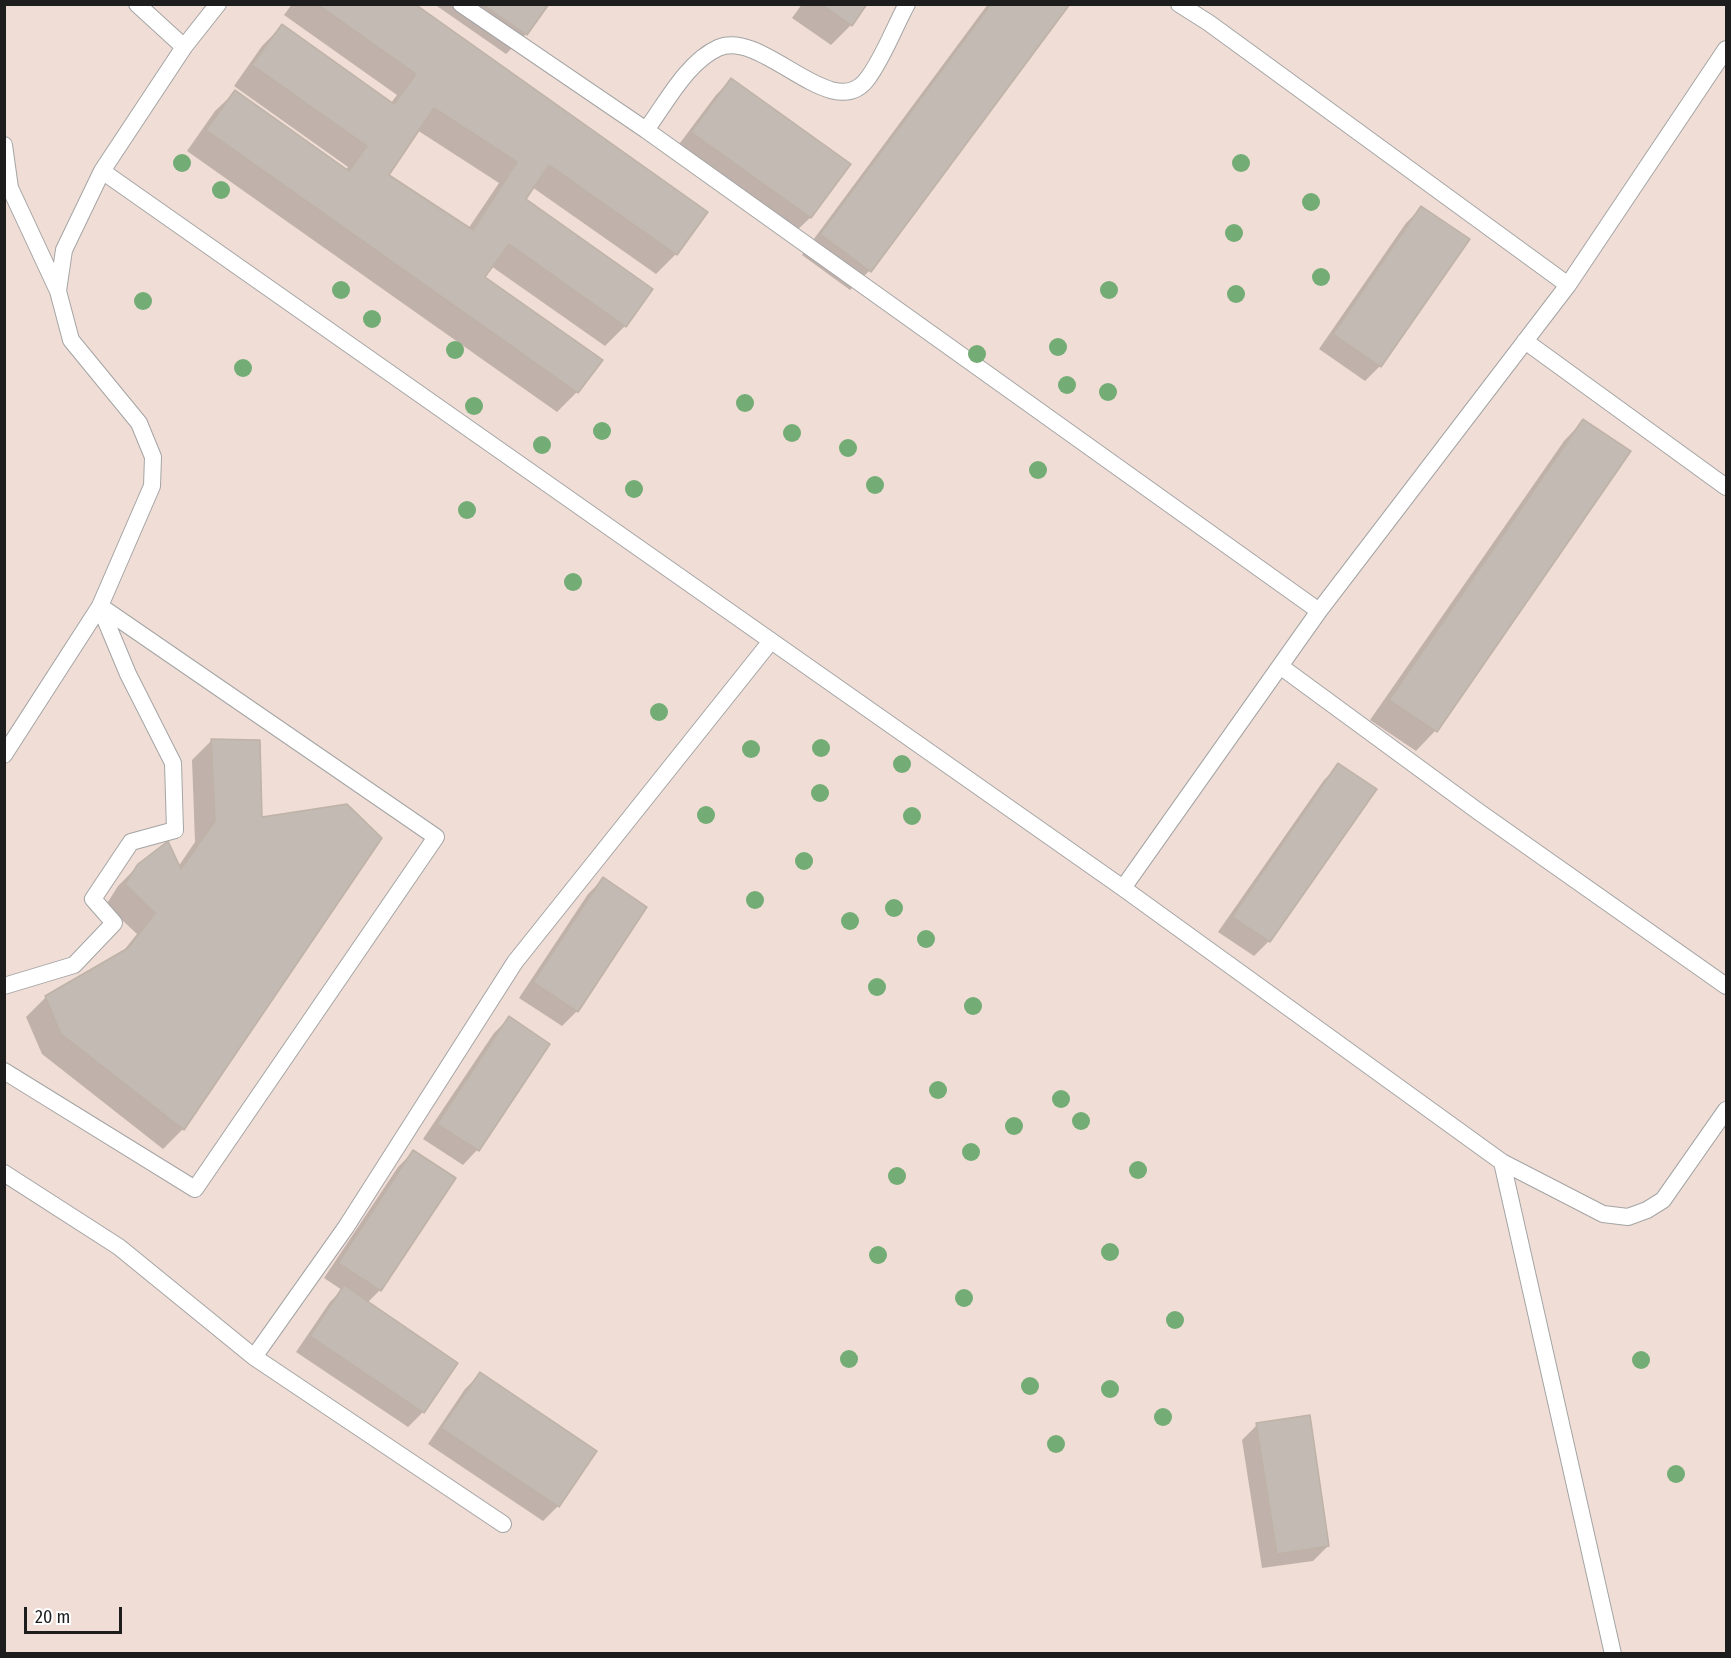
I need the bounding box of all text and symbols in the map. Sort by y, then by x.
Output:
scale bar [27,1595,124,1633]
text: 20 m [35,1606,70,1628]

